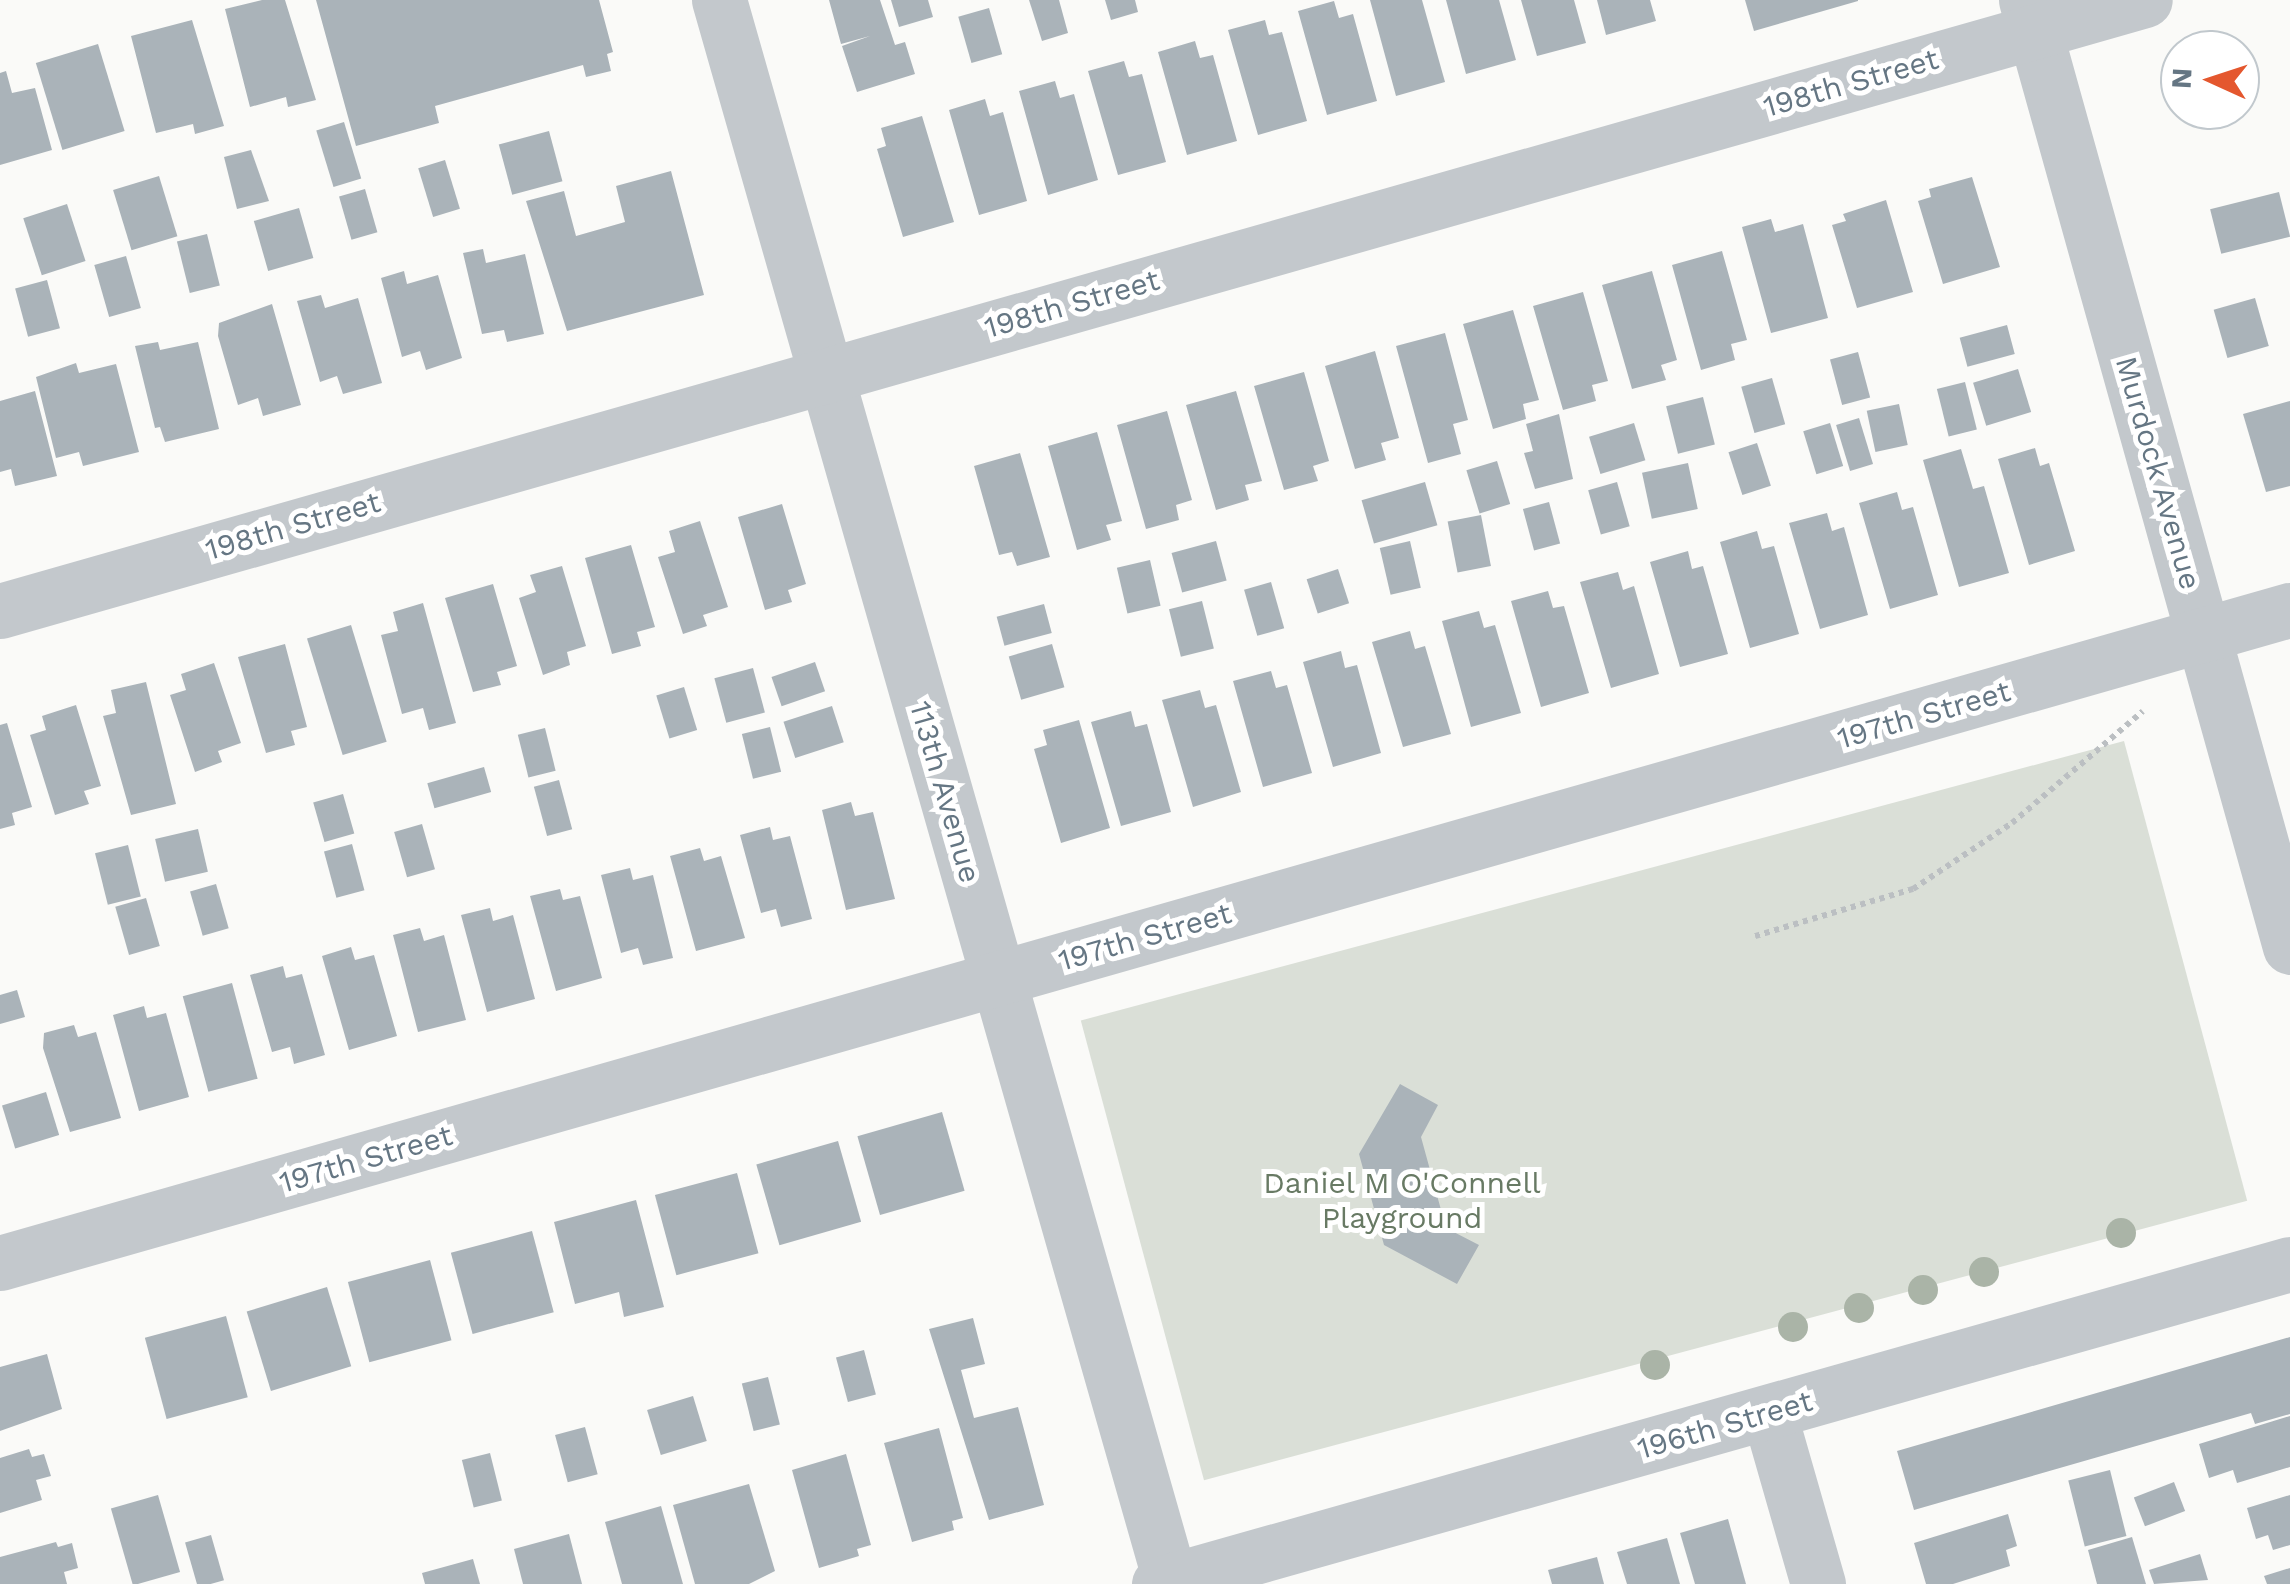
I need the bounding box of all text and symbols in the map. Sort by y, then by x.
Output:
north arrow [2160,30,2260,130]
street label: 198th Street [1759,41,1943,125]
text: N [2165,67,2199,90]
street label: 198th Street [980,262,1164,346]
street label: Murdock Avenue [2107,351,2209,595]
street label: 198th Street [201,484,385,568]
street label: 197th Street [1833,673,2015,757]
street label: 113th Avenue [902,697,988,887]
street label: 197th Street [1054,895,1236,979]
street label: 197th Street [275,1117,457,1201]
park label: Daniel M O'Connell Playground [1263,1165,1541,1236]
street label: 196th Street [1633,1383,1817,1467]

